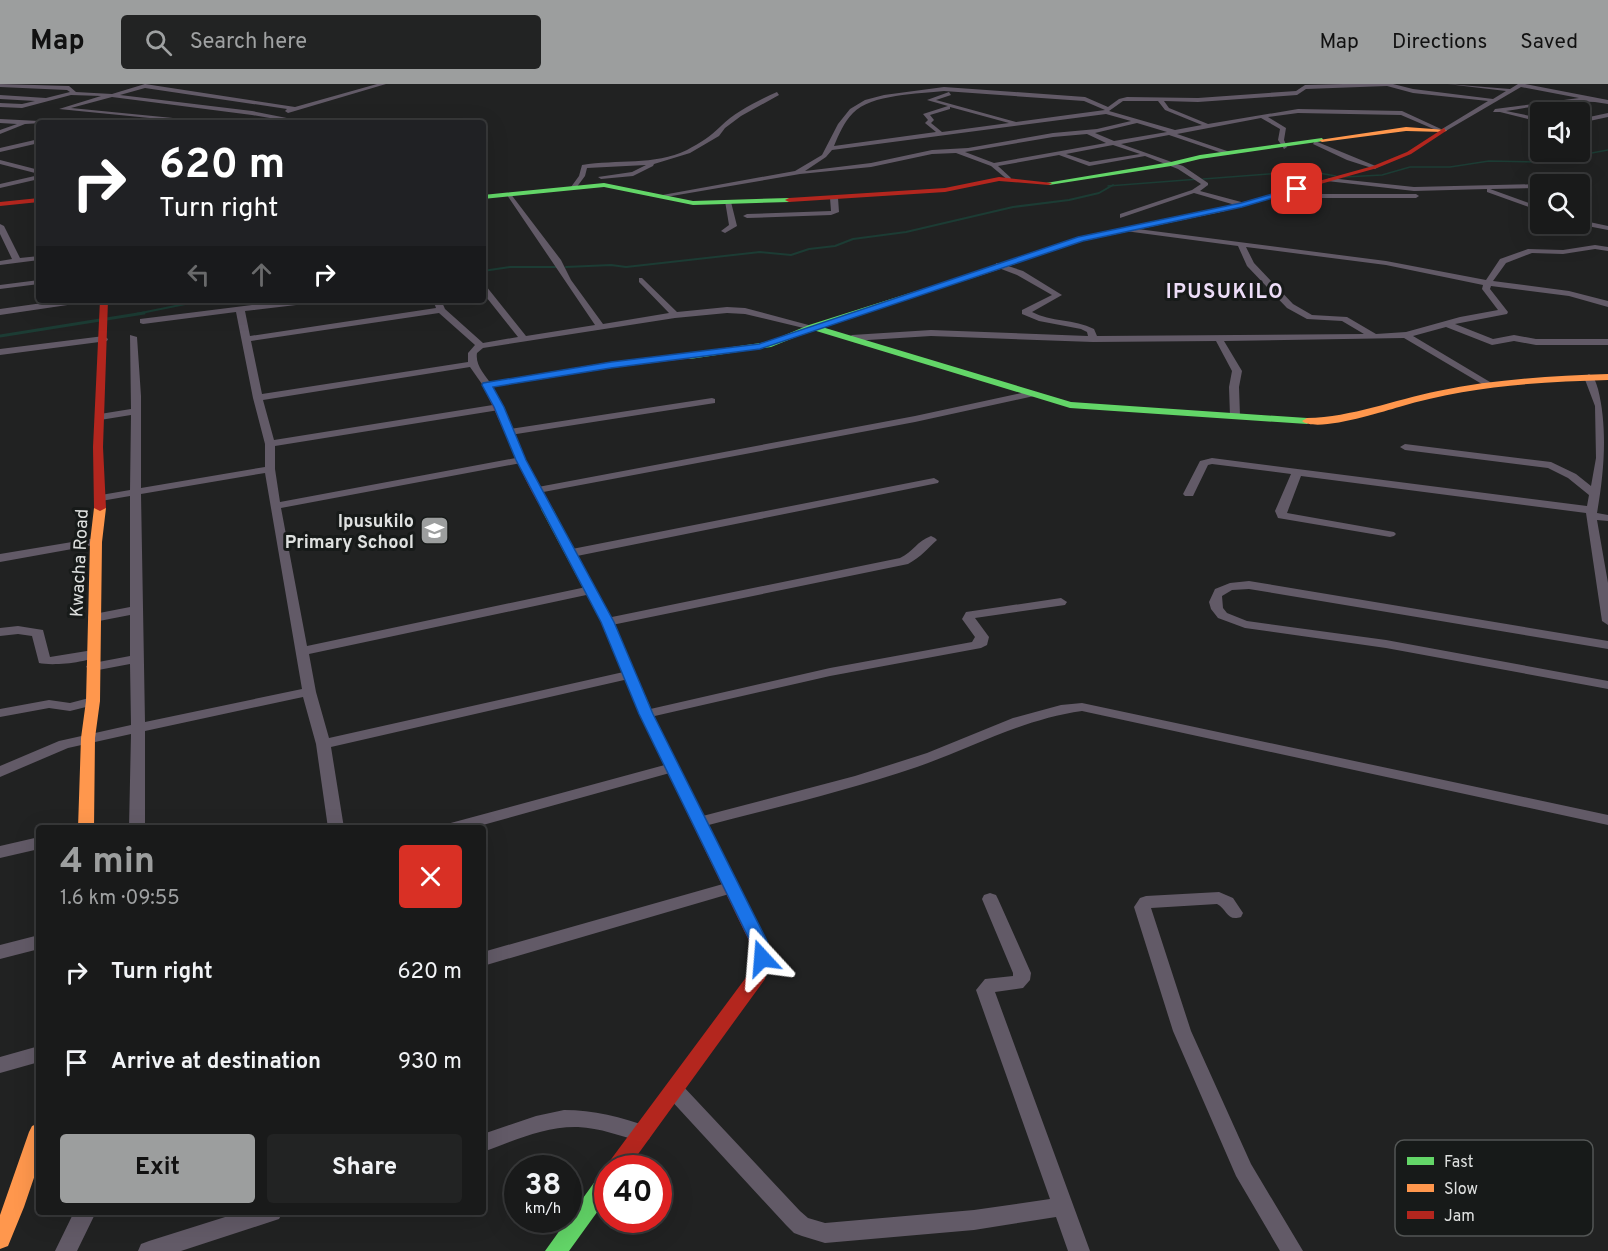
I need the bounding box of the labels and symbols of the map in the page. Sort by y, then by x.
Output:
pin [1271,163,1322,214]
district label: IPUSUKILO [1166,280,1284,306]
street label: Kwacha Road [66,508,95,618]
place label: Ipusukilo Primary School [285,511,414,555]
school or university icon: Ipusukilo Primary School [419,515,451,547]
position arrow [730,926,794,990]
legend [1395,1140,1593,1236]
text: Fast [1444,1153,1474,1173]
speed limit sign: 40 [594,1155,672,1233]
text: Slow [1444,1180,1478,1200]
text: Jam [1444,1207,1475,1227]

